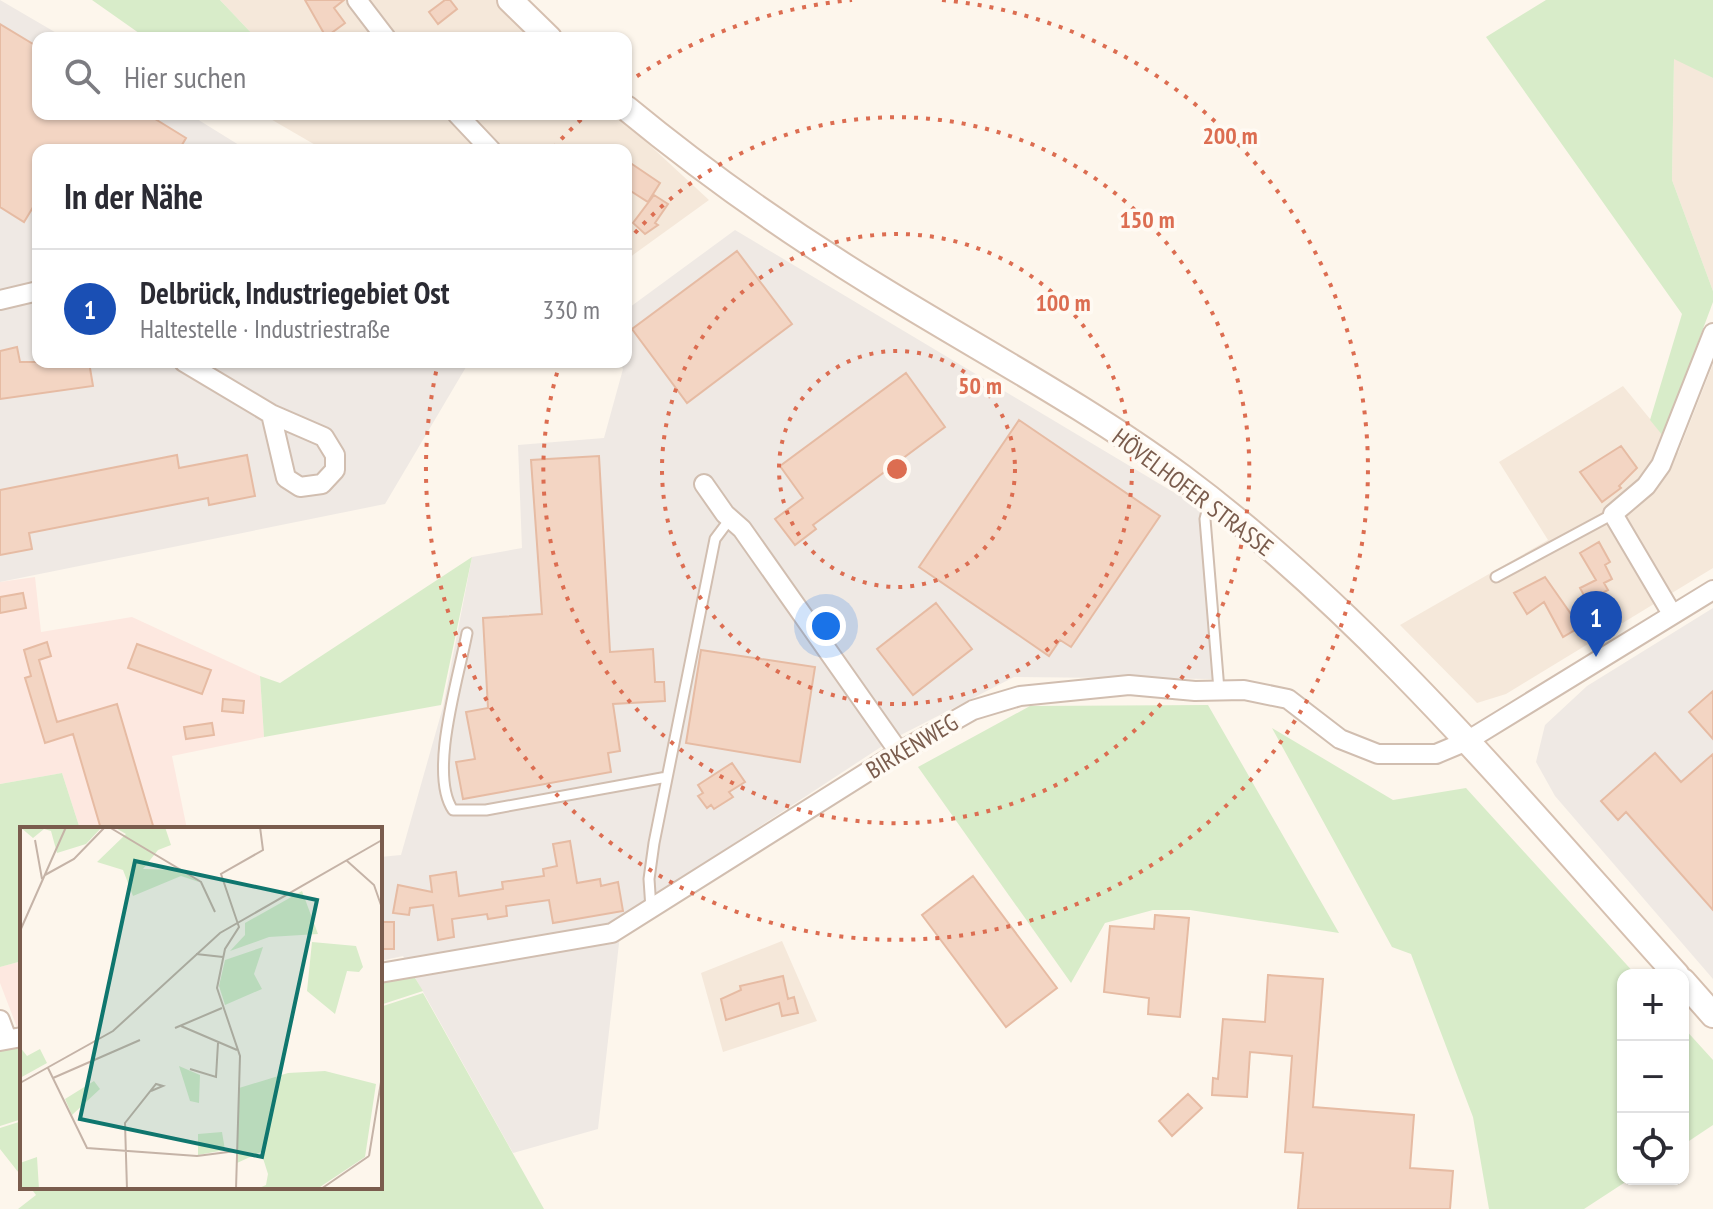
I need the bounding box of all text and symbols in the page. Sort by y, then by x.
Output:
search box [32,32,632,120]
icon: search [60,54,104,98]
text: Hier suchen [124,57,246,96]
text: 200 m [1202,120,1258,151]
text: In der Nähe [64,174,203,218]
text: 150 m [1119,204,1175,235]
text: Delbrück, Industriegebiet Ost [140,273,450,312]
text: 100 m [1035,287,1091,318]
text: 1 [84,293,96,326]
text: 330 m [542,293,600,326]
text: Haltestelle · Industriestraße [140,312,390,345]
text: 50 m [958,370,1002,401]
street label: HÖVELHOFER STRASSE [1106,421,1280,563]
centre of rings [883,455,911,483]
pin: 1 [1570,591,1622,657]
your location [806,606,846,646]
street label: BIRKENWEG [860,707,964,785]
inset map [20,827,382,1189]
map controls [1617,969,1689,1185]
button: + [1617,969,1689,1041]
button: − [1617,1041,1689,1113]
button: locate [1617,1113,1689,1185]

